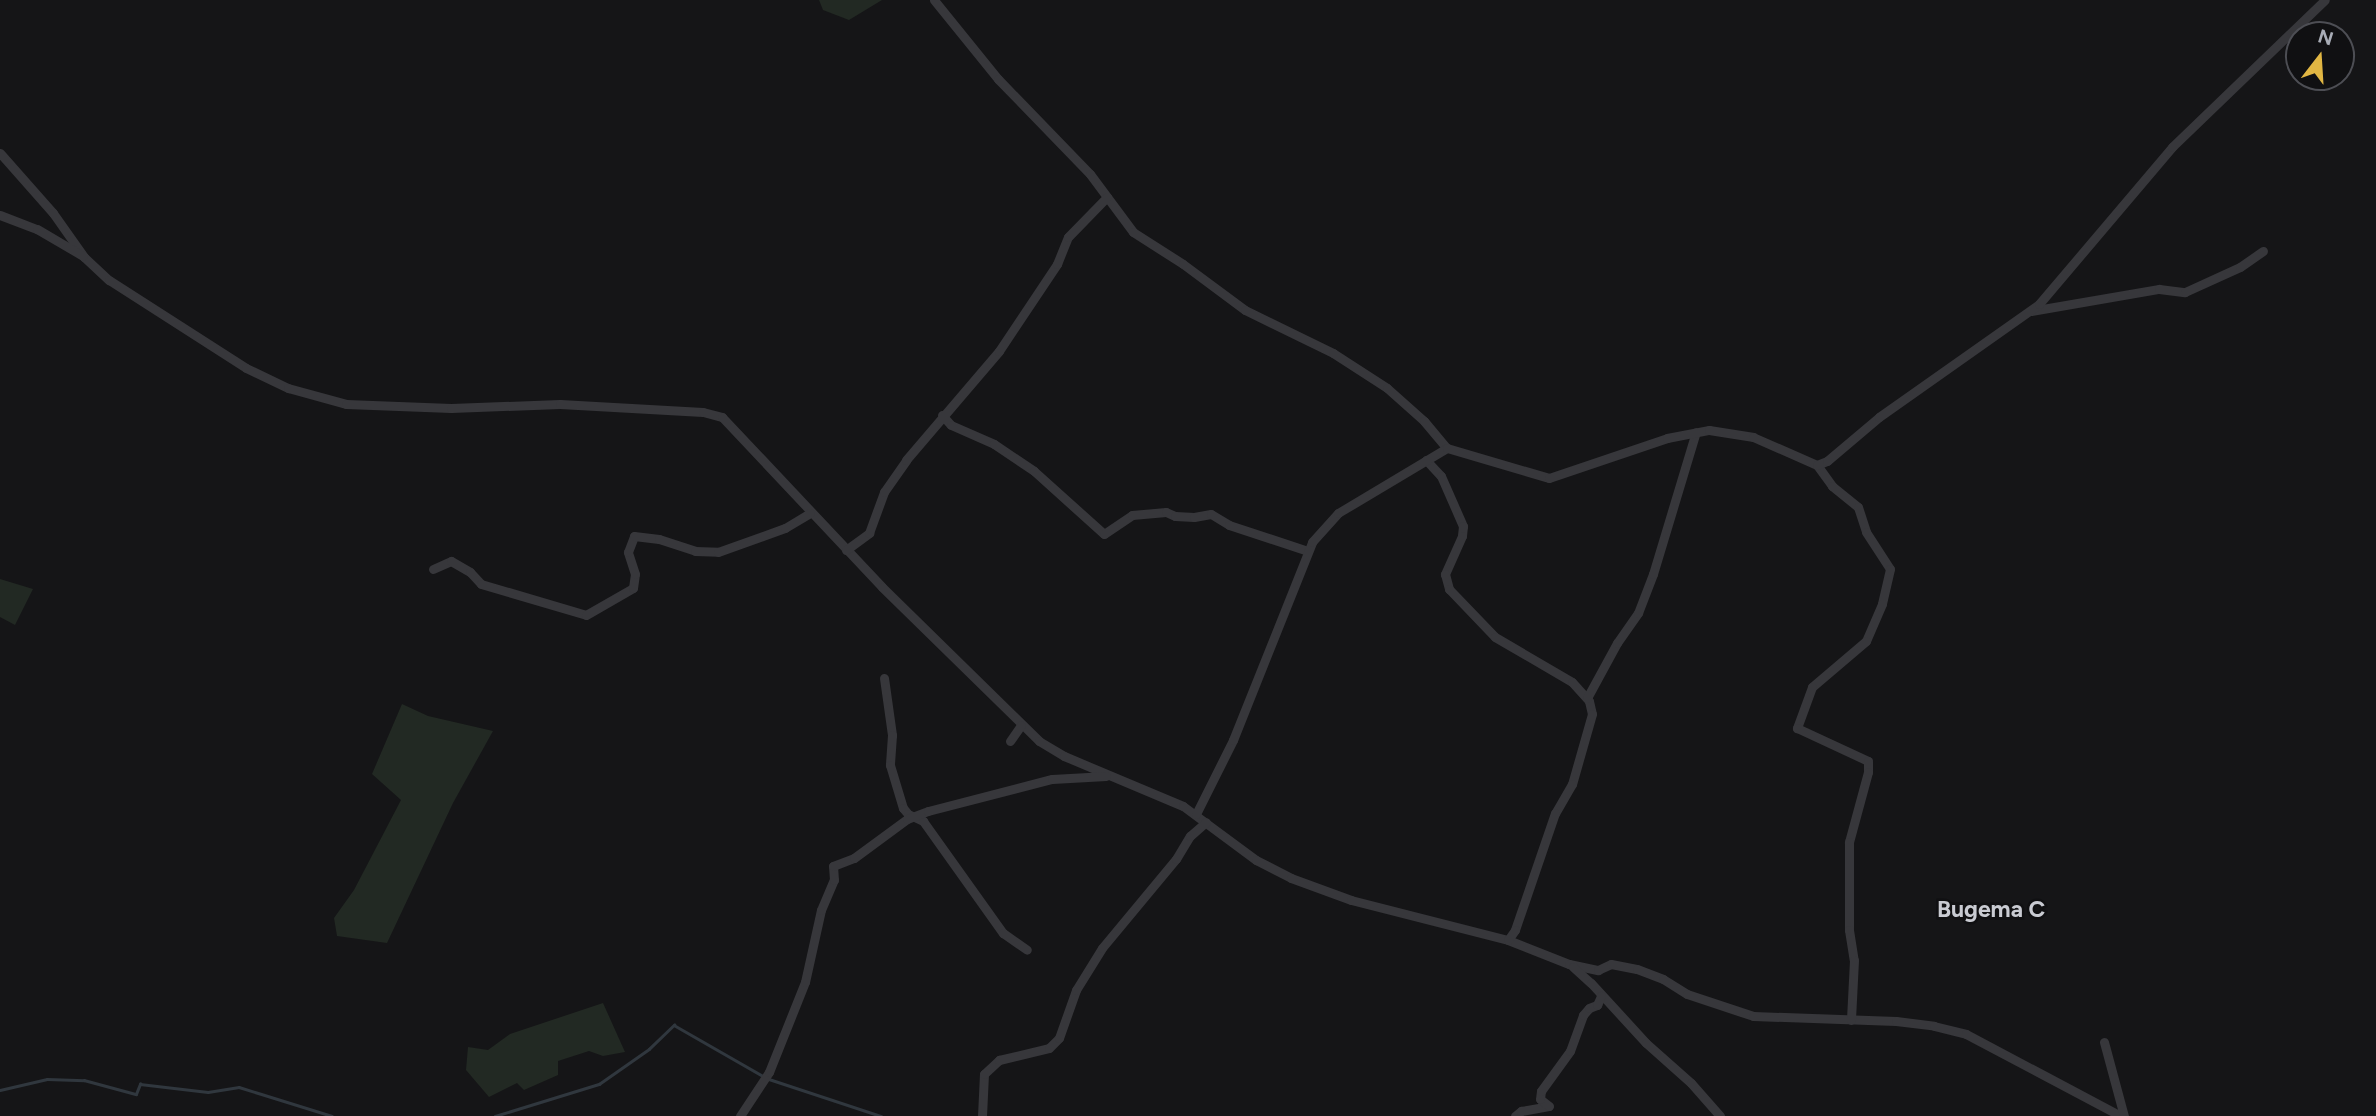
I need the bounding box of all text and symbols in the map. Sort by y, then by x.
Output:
north arrow [2285,21,2355,91]
text: N [2315,24,2336,50]
district label: Bugema C [1937,895,2045,923]

